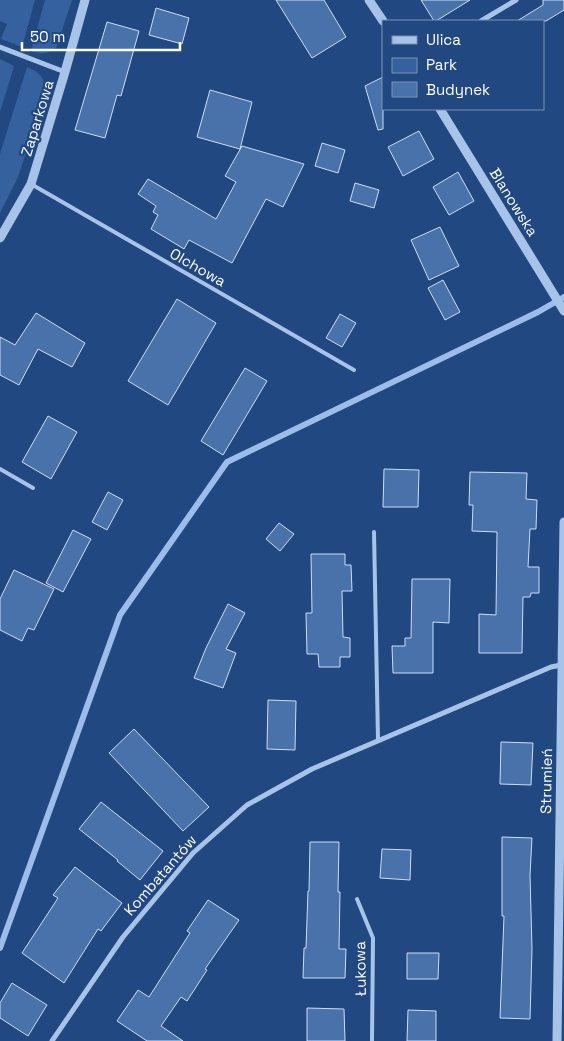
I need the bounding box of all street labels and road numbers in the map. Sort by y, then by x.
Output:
street label: Zaparkowa [16,77,58,158]
street label: Blanowska [486,164,543,240]
street label: Olchowa [167,243,230,291]
street label: Strumień [536,748,556,814]
street label: Kombatantów [120,831,200,919]
street label: Łukowa [350,941,370,997]

